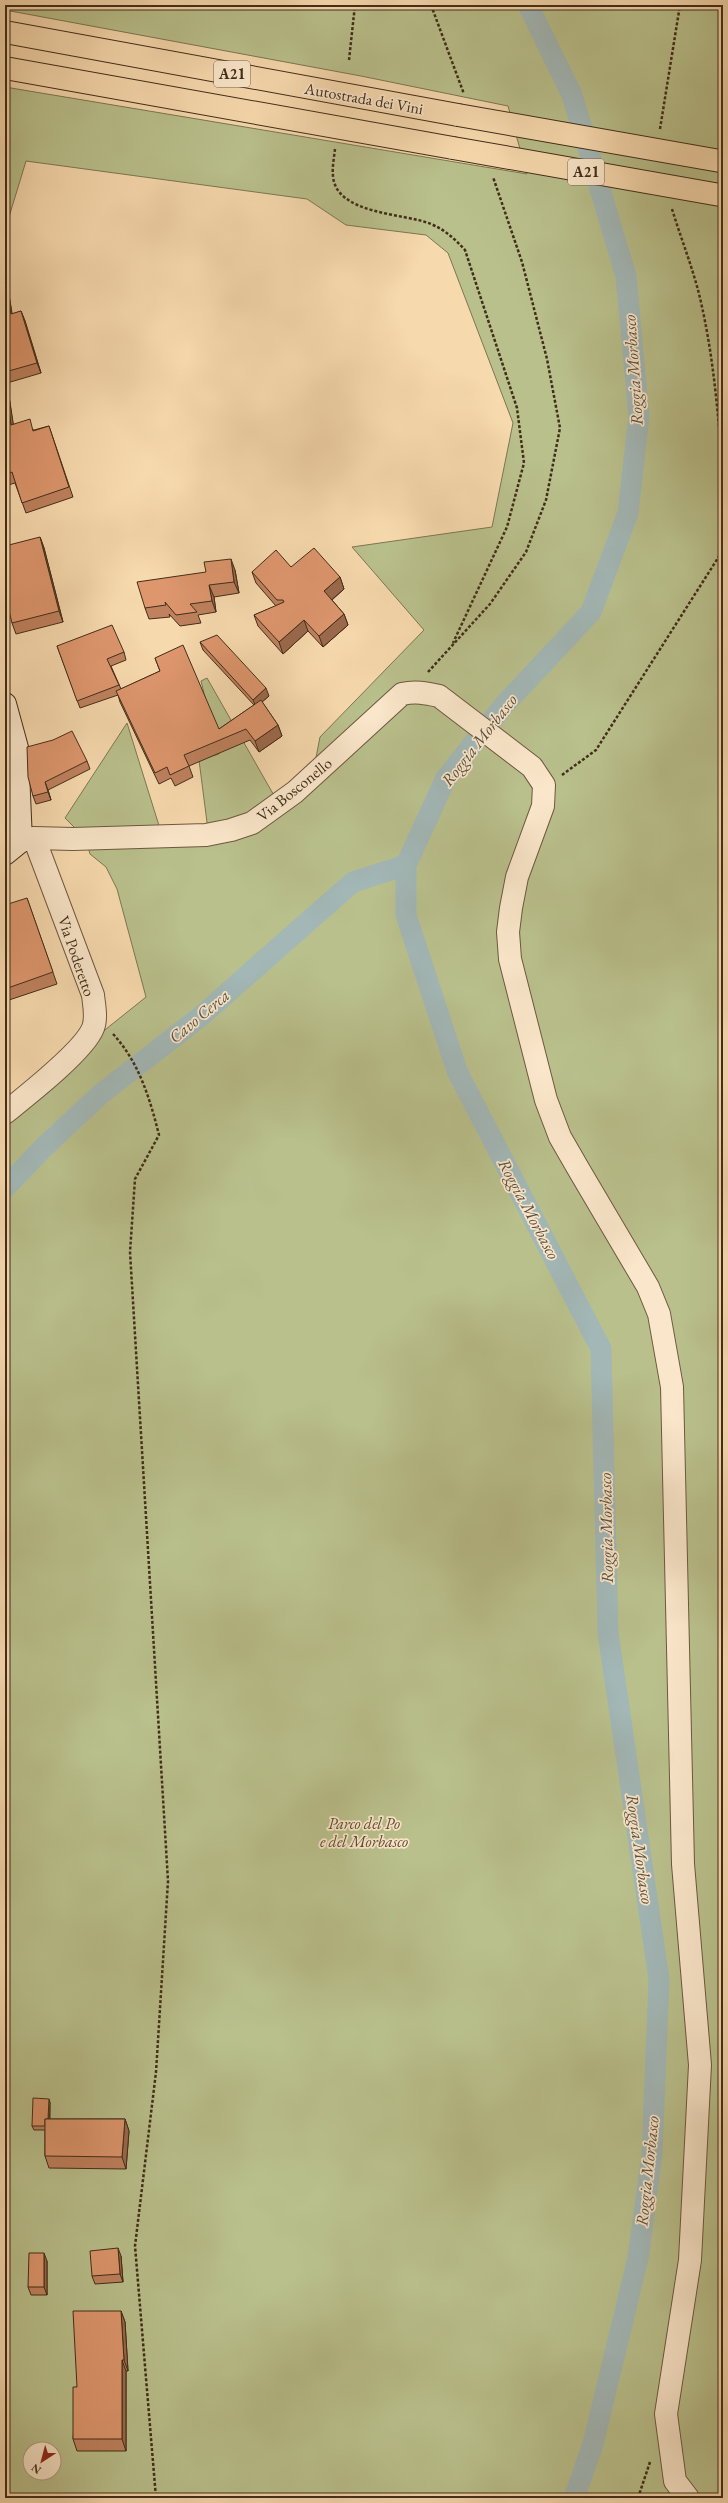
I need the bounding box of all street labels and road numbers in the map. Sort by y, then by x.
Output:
road number: A21 [214,61,250,87]
street label: Autostrada dei Vini [302,78,425,119]
road number: A21 [568,159,604,185]
street label: Via Bosconello [252,753,336,826]
street label: Via Poderetto [53,913,100,999]

